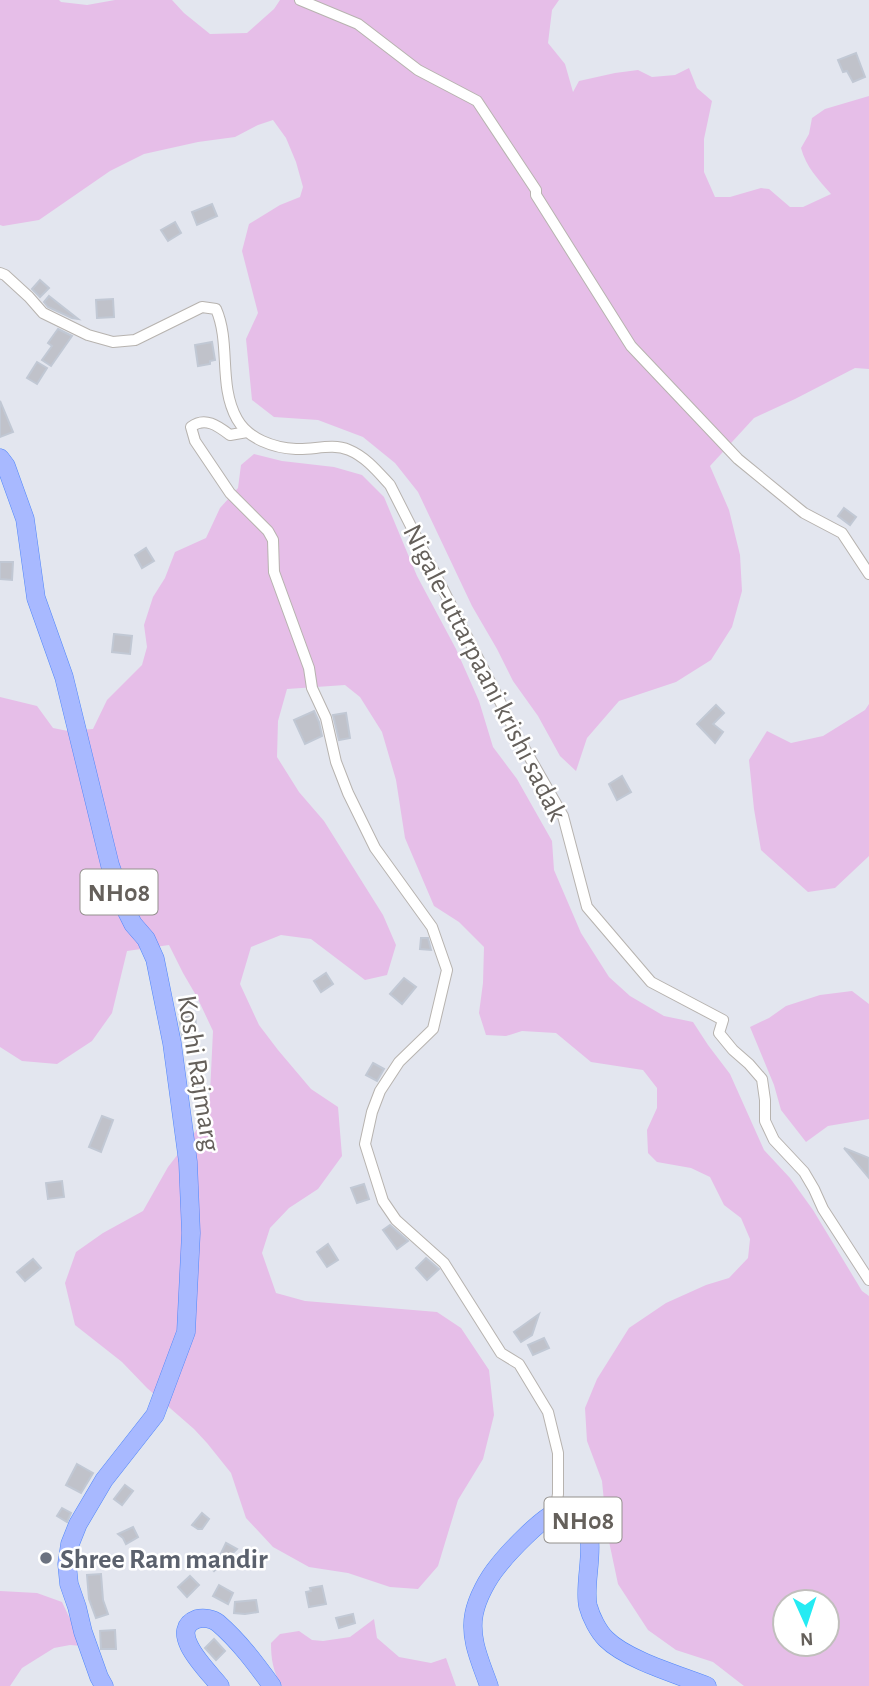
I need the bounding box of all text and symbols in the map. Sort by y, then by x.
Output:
street label: Nigale-uttarpaani krishi sadak [397,520,571,826]
road number: NH08 [80,870,158,914]
street label: Koshi Rajmarg [172,993,224,1154]
road number: NH08 [544,1498,622,1542]
place label: Shree Ram mandir [60,1546,268,1574]
marker: Shree Ram mandir [38,1550,54,1566]
north arrow [771,1588,841,1658]
text: N [800,1629,814,1648]

